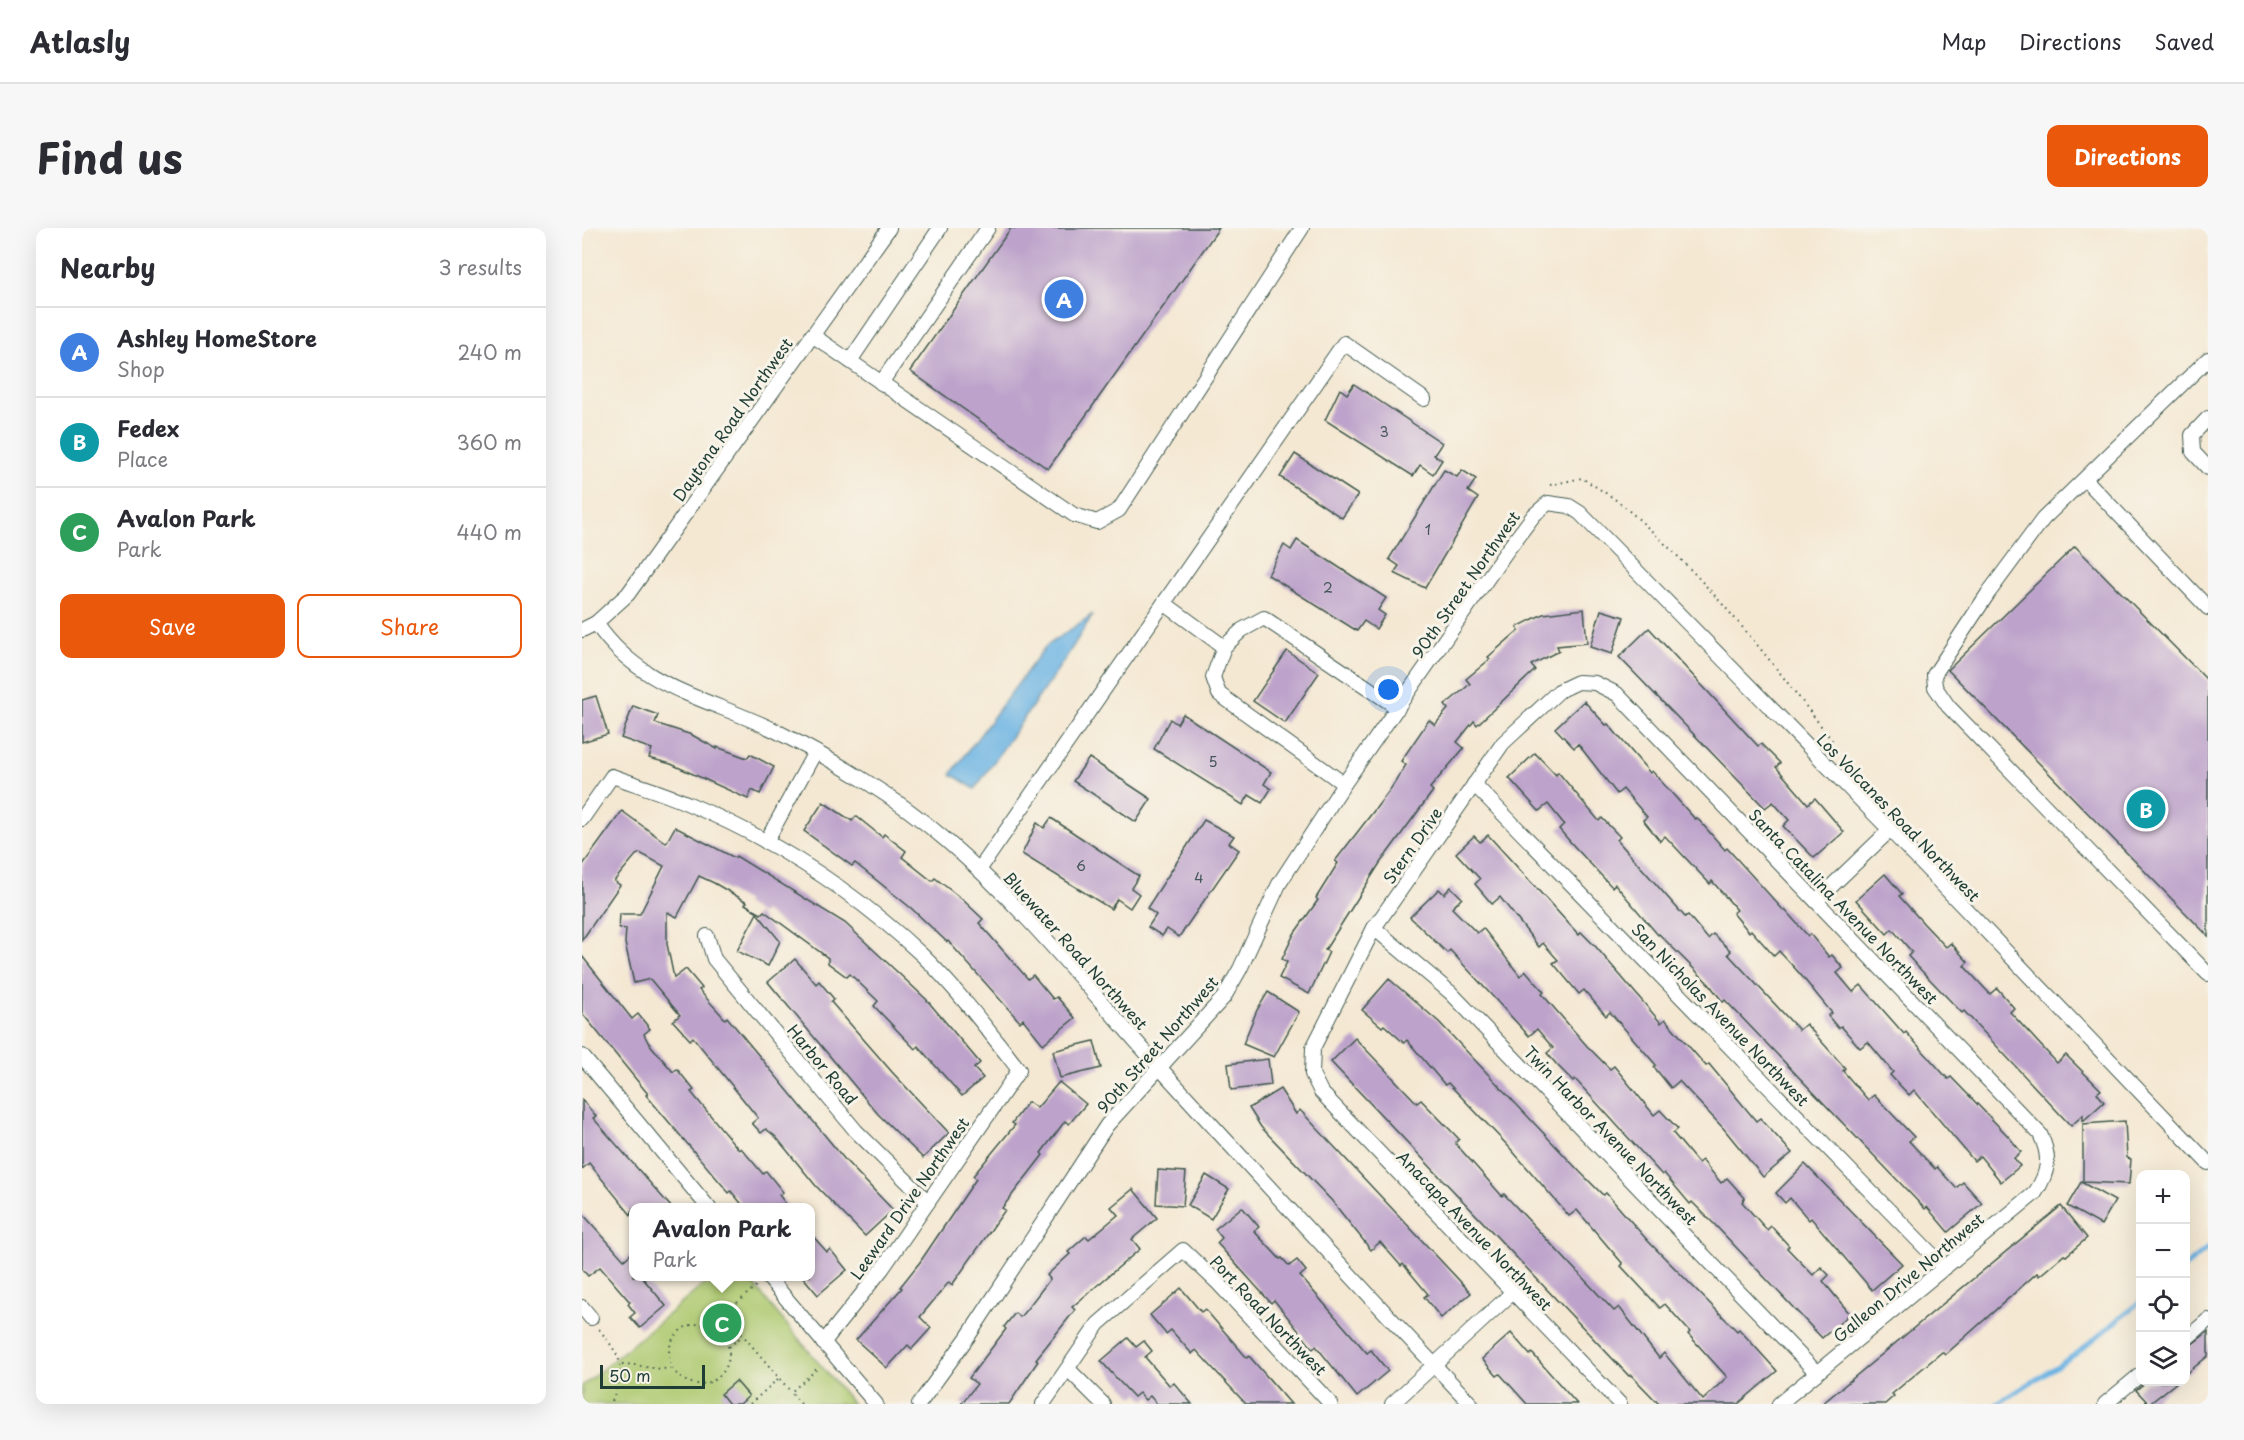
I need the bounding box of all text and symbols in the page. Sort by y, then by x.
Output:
text: Atlasly [30,20,130,63]
text: Map [1941,25,1986,57]
text: Directions [2019,25,2121,57]
text: Saved [2154,25,2214,57]
text: Find us [36,125,183,188]
button: Directions [2047,125,2208,187]
text: Nearby [60,248,155,287]
text: 3 results [439,252,522,282]
pin: A [1044,276,1084,322]
text: Ashley HomeStore [117,321,317,354]
street label: Daytona Road Northwest [666,332,798,506]
text: A [72,337,87,367]
text: 240 m [457,337,522,367]
text: Shop [117,354,165,384]
text: Fedex [117,411,179,444]
house number: 3 [1379,421,1389,442]
text: B [73,427,86,457]
text: 360 m [456,427,522,457]
text: Place [117,444,168,474]
text: Avalon Park [117,501,256,534]
street label: 90th Street Northwest [1405,506,1525,662]
text: C [72,517,87,547]
text: 440 m [457,517,522,547]
house number: 1 [1425,519,1431,540]
text: Park [117,534,162,564]
house number: 2 [1323,577,1333,598]
button: Save [60,594,285,658]
button: Share [297,594,522,658]
your location [1374,675,1403,704]
street label: Los Volcanes Road Northwest [1812,728,1986,906]
house number: 5 [1208,751,1218,772]
pin: B [2126,786,2166,832]
street label: Stern Drive [1377,802,1447,888]
street label: Santa Catalina Avenue Northwest [1744,803,1944,1009]
house number: 6 [1076,855,1086,876]
street label: Bluewater Road Northwest [998,865,1154,1035]
house number: 4 [1194,867,1204,888]
street label: San Nicholas Avenue Northwest [1627,917,1815,1111]
street label: 90th Street Northwest [1091,970,1223,1118]
street label: Harbor Road [782,1019,864,1109]
street label: Twin Harbor Avenue Northwest [1519,1040,1703,1230]
street label: Leeward Drive Northwest [844,1112,974,1284]
street label: Anacapa Avenue Northwest [1392,1145,1558,1315]
map controls [2136,1170,2190,1386]
button: + [2136,1170,2190,1224]
popup [629,1203,815,1281]
street label: Galleon Drive Northwest [1827,1207,1989,1347]
text: Avalon Park [653,1211,791,1244]
button: − [2136,1224,2190,1278]
text: Park [653,1244,697,1274]
street label: Port Road Northwest [1205,1250,1333,1380]
button: locate [2136,1278,2190,1332]
pin: C [702,1300,742,1346]
button: layers [2136,1332,2190,1386]
scale bar [600,1362,705,1390]
text: 50 m [609,1363,650,1387]

